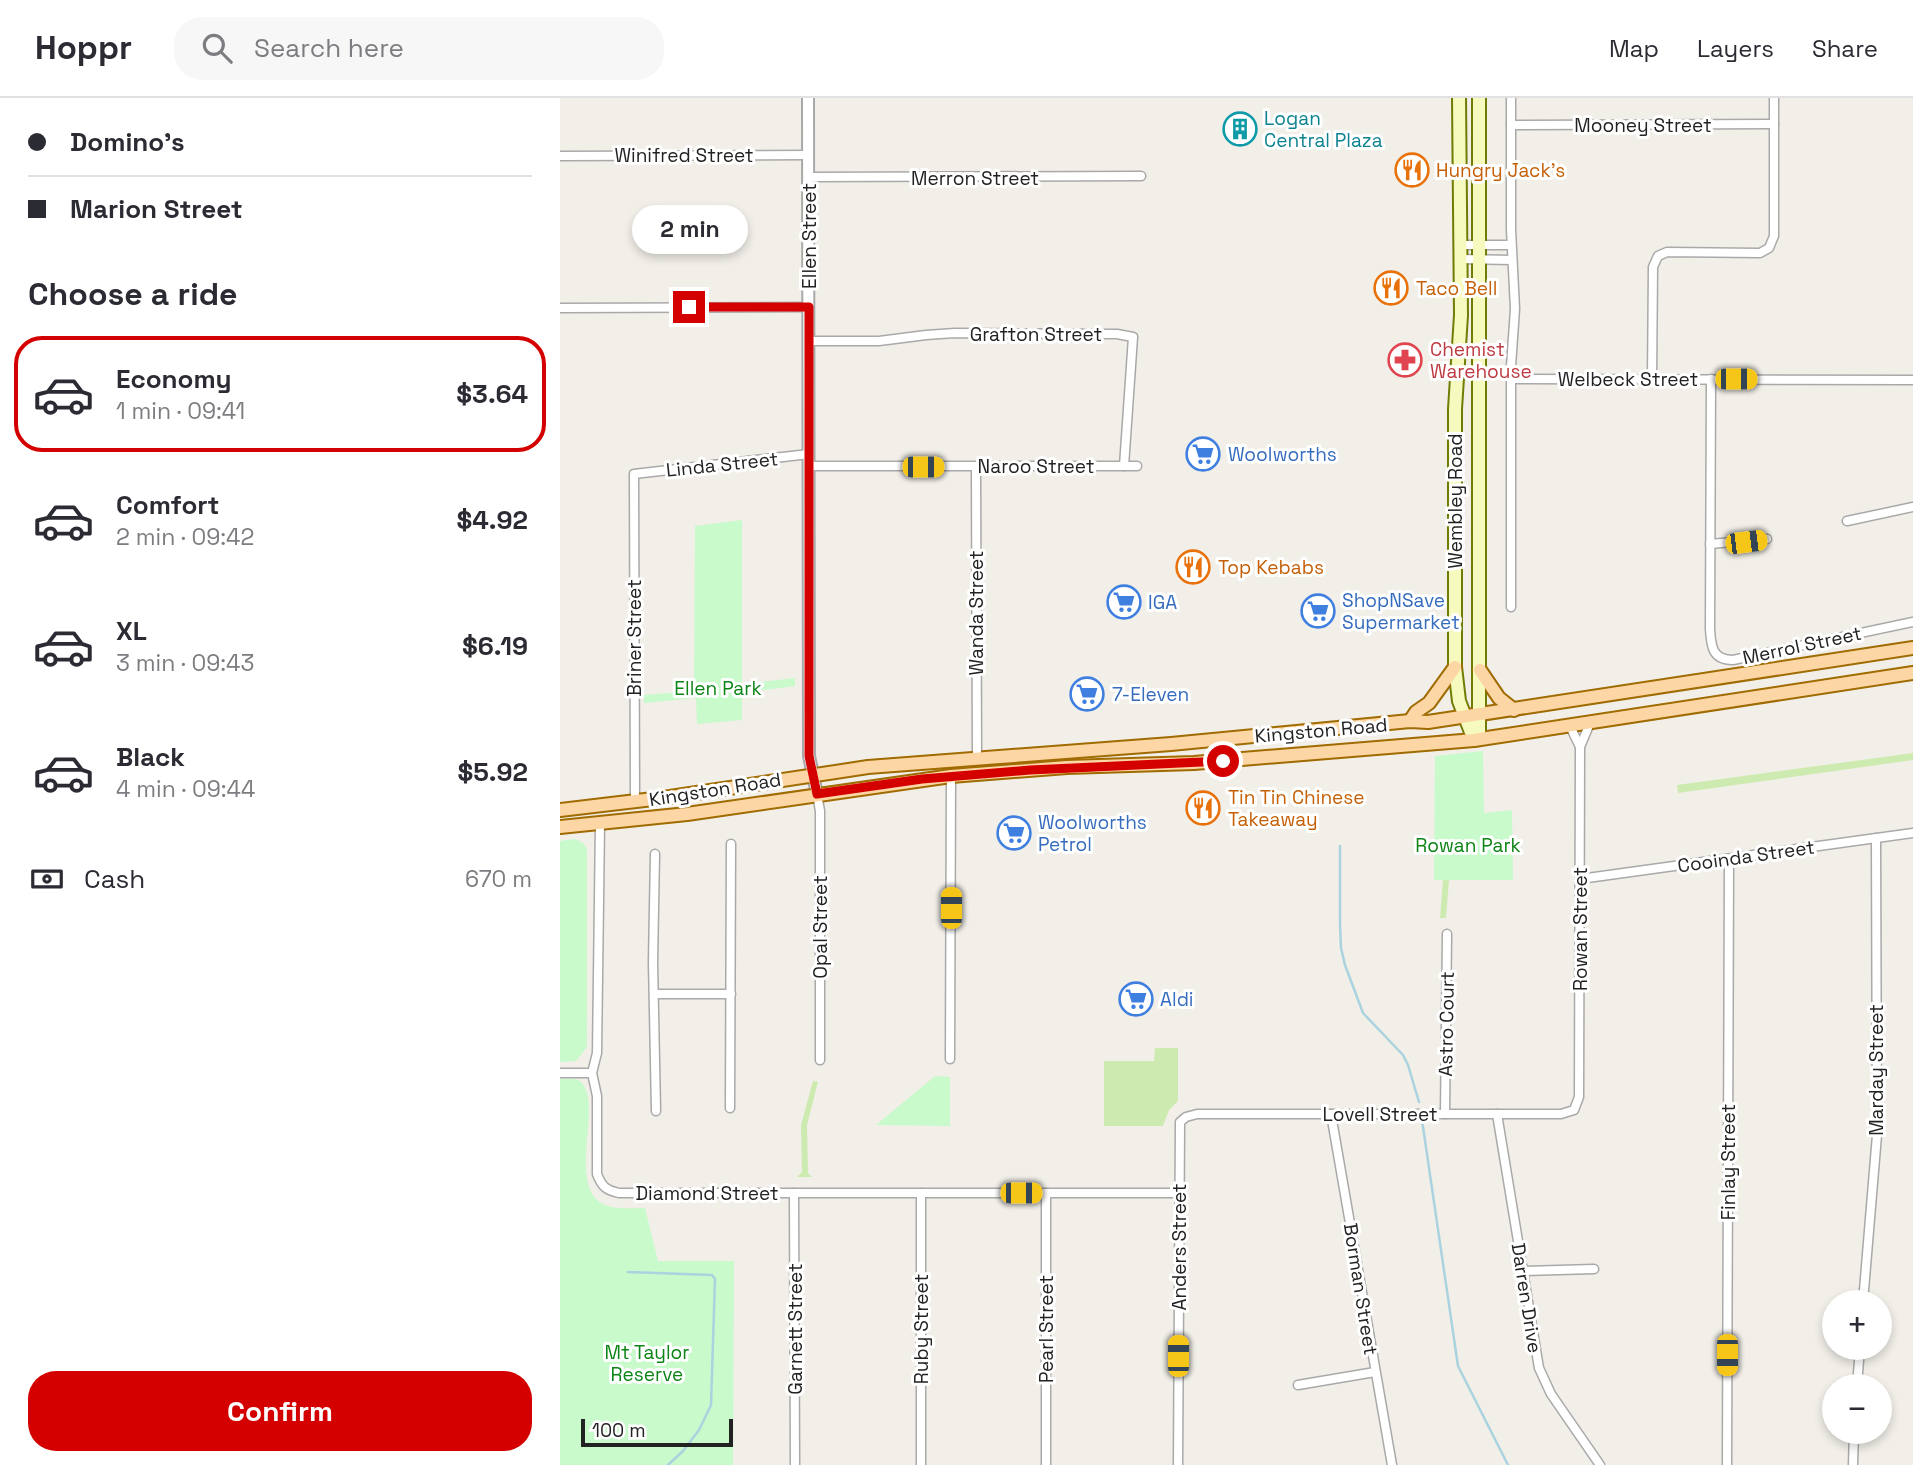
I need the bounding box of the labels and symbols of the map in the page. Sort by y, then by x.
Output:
place label: Logan Central Plaza [1264,106,1383,153]
building icon: Logan Central Plaza [1221,110,1259,148]
street label: Mooney Street [1574,113,1712,138]
street label: Winifred Street [614,143,754,168]
restaurant icon: Hungry Jack's [1393,151,1431,189]
place label: Hungry Jack's [1436,158,1565,183]
street label: Merron Street [911,166,1039,191]
street label: Ellen Street [797,183,822,289]
callout: 2 min [631,206,747,254]
restaurant icon: Taco Bell [1372,269,1410,307]
place label: Taco Bell [1416,276,1497,301]
route end [673,291,705,323]
street label: Grafton Street [970,322,1102,347]
place label: Chemist Warehouse [1430,337,1532,384]
pharmacy icon: Chemist Warehouse [1386,341,1424,379]
street label: Welbeck Street [1558,367,1698,392]
car [1716,369,1758,390]
street label: Wembley Road [1443,433,1468,569]
supermarket icon: Woolworths [1184,435,1222,473]
place label: Woolworths [1228,442,1337,467]
street label: Linda Street [665,446,779,483]
street label: Naroo Street [978,454,1094,479]
car [903,457,945,478]
car [1724,529,1769,555]
restaurant icon: Top Kebabs [1174,548,1212,586]
street label: Wanda Street [964,550,989,676]
place label: Top Kebabs [1218,555,1324,580]
street label: Briner Street [622,579,647,697]
supermarket icon: IGA [1105,583,1143,621]
place label: ShopNSave Supermarket [1342,588,1460,635]
place label: IGA [1148,590,1177,615]
supermarket icon: ShopNSave Supermarket [1299,592,1337,630]
street label: Merrol Street [1740,621,1864,670]
supermarket icon: 7-Eleven [1068,675,1106,713]
park label: Ellen Park [674,676,762,701]
place label: 7-Eleven [1112,682,1189,707]
street label: Kingston Road [1254,712,1388,749]
route start [1207,745,1239,777]
street label: Kingston Road [647,767,783,812]
place label: Tin Tin Chinese Takeaway [1228,785,1365,832]
restaurant icon: Tin Tin Chinese Takeaway [1184,789,1222,827]
place label: Woolworths Petrol [1038,810,1147,857]
supermarket icon: Woolworths Petrol [995,814,1033,852]
park label: Rowan Park [1415,833,1521,858]
street label: Cooinda Street [1676,835,1816,878]
street label: Rowan Street [1568,867,1593,991]
street label: Opal Street [808,875,833,979]
car [941,887,962,929]
street label: Astro Court [1433,971,1460,1077]
supermarket icon: Aldi [1117,980,1155,1018]
place label: Aldi [1160,987,1194,1012]
street label: Marday Street [1864,1004,1889,1136]
street label: Lovell Street [1322,1102,1438,1127]
street label: Finlay Street [1716,1104,1741,1220]
street label: Diamond Street [635,1181,779,1206]
car [1001,1183,1043,1204]
street label: Anders Street [1167,1183,1192,1311]
street label: Borman Street [1338,1221,1383,1357]
street label: Darren Drive [1505,1241,1548,1355]
street label: Garnett Street [783,1263,808,1395]
street label: Ruby Street [909,1274,934,1384]
street label: Pearl Street [1034,1275,1059,1383]
car [1717,1334,1738,1376]
car [1168,1335,1189,1377]
park label: Mt Taylor Reserve [605,1340,689,1387]
scale bar [581,1416,733,1448]

